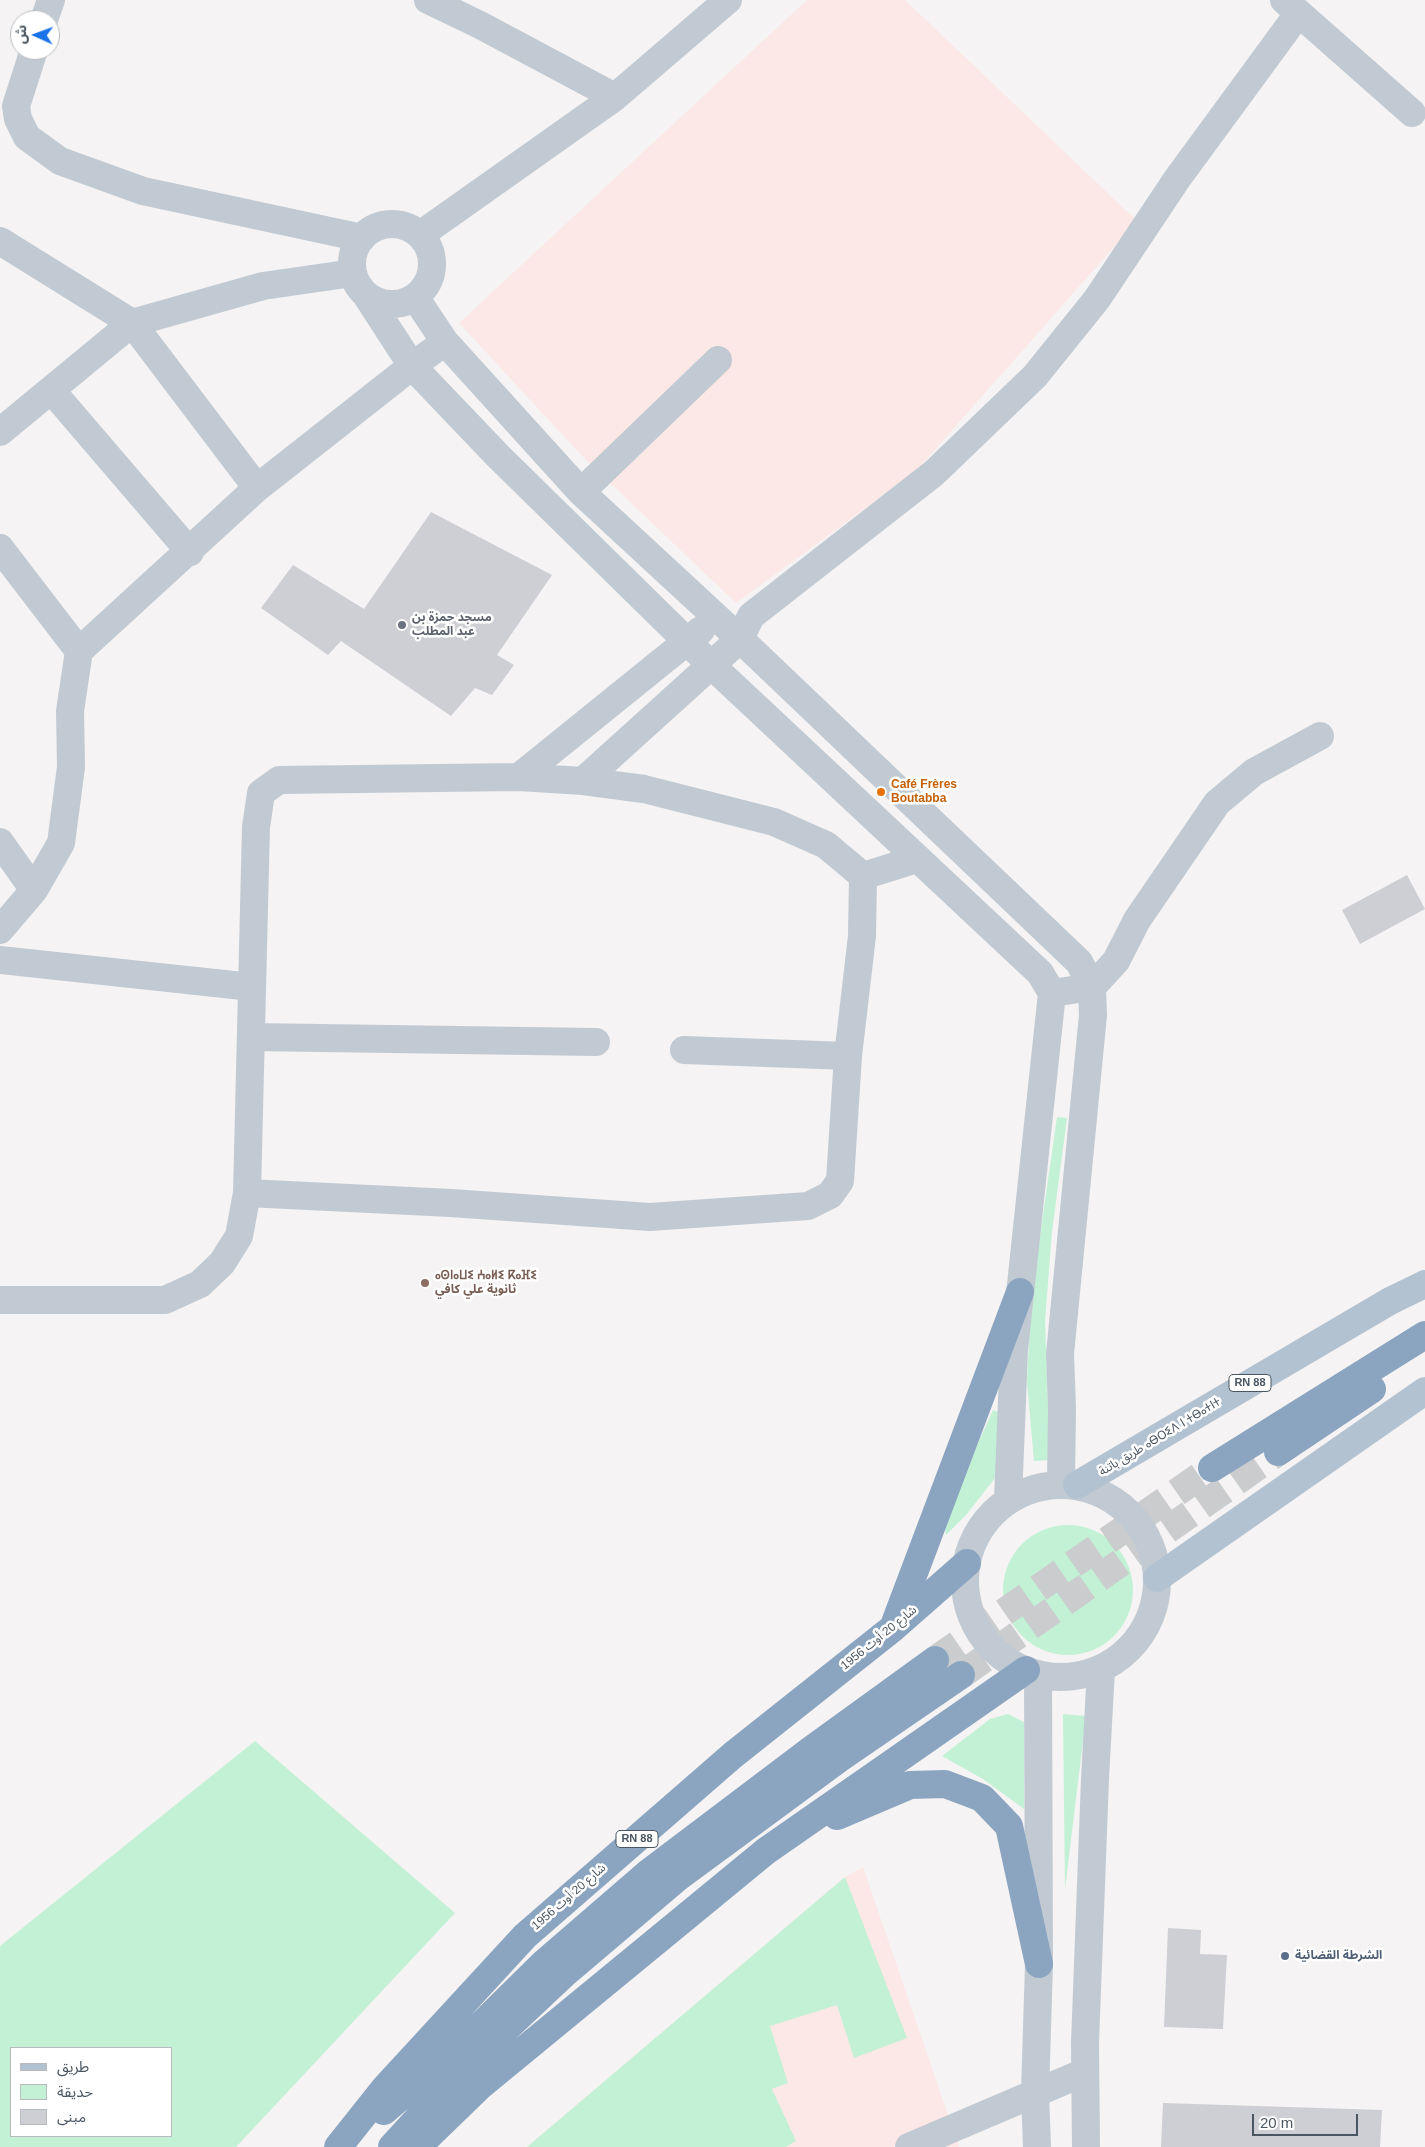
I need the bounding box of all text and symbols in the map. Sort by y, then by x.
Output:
north arrow [10,10,60,60]
text: ش [13,25,29,44]
place label: مسجد حمزة بن عبد المطلب [412,611,492,639]
marker: مسجد حمزة بن عبد المطلب [396,619,408,631]
place label: Café Frères Boutabba [891,778,957,806]
marker: Café Frères Boutabba [875,786,887,798]
place label: ⴰⵙⵏⴰⵡⵉ ⵄⴰⵍⵉ ⴽⴰⴼⵉ ثانوية علي كافي [435,1269,537,1297]
marker: ⴰⵙⵏⴰⵡⵉ ⵄⴰⵍⵉ ⴽⴰⴼⵉ ثانوية علي كافي [419,1277,431,1289]
road number: RN 88 [1229,1375,1271,1392]
street label: طريق باتنة ⴰⴱⵔⵉⴷ ⵏ ⵜⴱⴰⵜⵏⵜ [1097,1395,1223,1479]
street label: شارع 20 أوت 1956 [838,1603,920,1673]
road number: RN 88 [616,1830,658,1848]
street label: شارع 20 أوت 1956 [529,1861,609,1933]
place label: الشرطة القضائية [1295,1949,1382,1963]
marker: الشرطة القضائية [1279,1950,1291,1962]
legend [10,2047,172,2137]
text: طريق [57,2058,89,2075]
text: حديقة [57,2083,93,2100]
scale bar [1255,2104,1361,2136]
text: مبنى [57,2108,86,2125]
text: 20 m [1260,2114,1293,2131]

